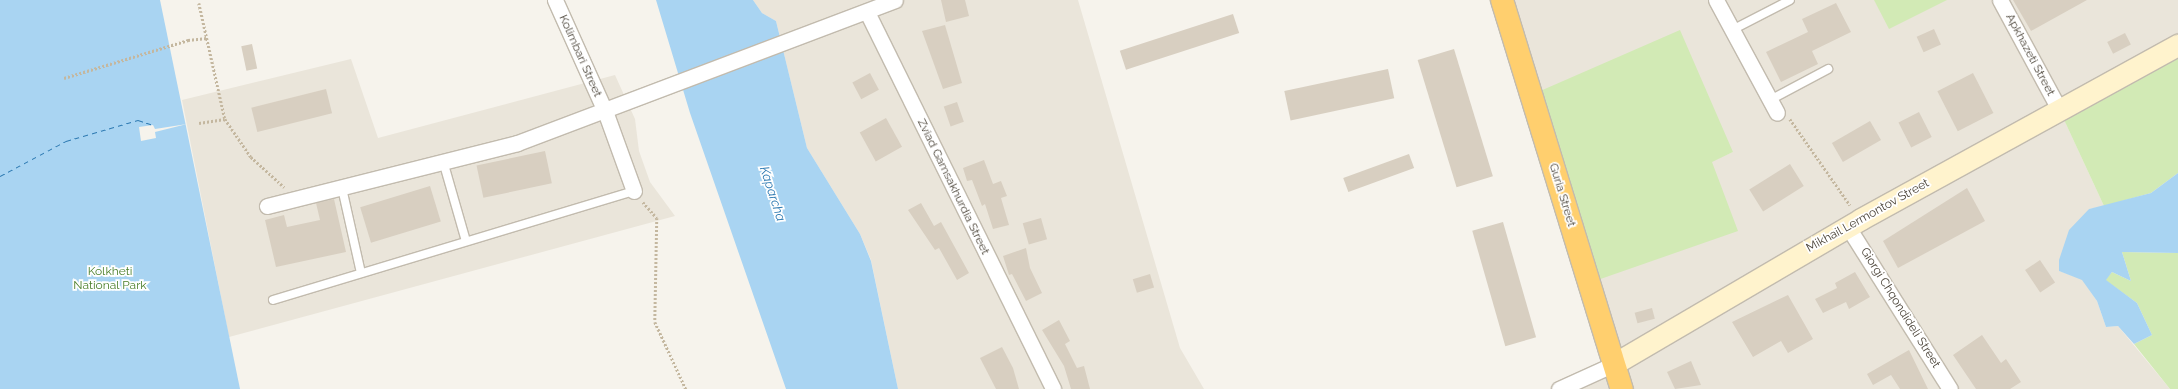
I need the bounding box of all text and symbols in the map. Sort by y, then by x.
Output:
street label: Apkhazeti Street [2002,11,2058,99]
street label: Kolimbari Street [555,13,605,99]
street label: Zviad Gamsakhurdia Street [914,117,992,257]
street label: Guria Street [1546,162,1578,228]
water label: Kaparcha [756,165,788,223]
street label: Mikhail Lermontov Street [1804,176,1932,256]
street label: Giorgi Chqondideli Street [1857,245,1943,371]
park label: Kolkheti National Park [73,265,147,293]

